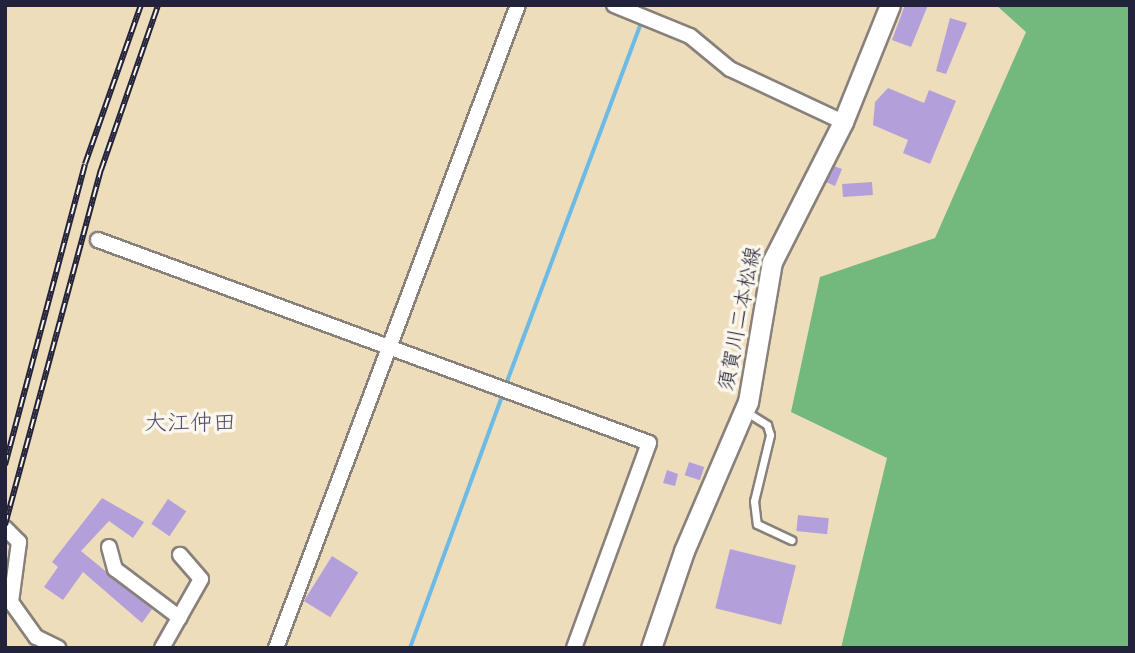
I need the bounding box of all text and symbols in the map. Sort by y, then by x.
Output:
street label: 須賀川二本松線 [715,244,767,394]
district label: 大江仲田 [144,410,236,438]

